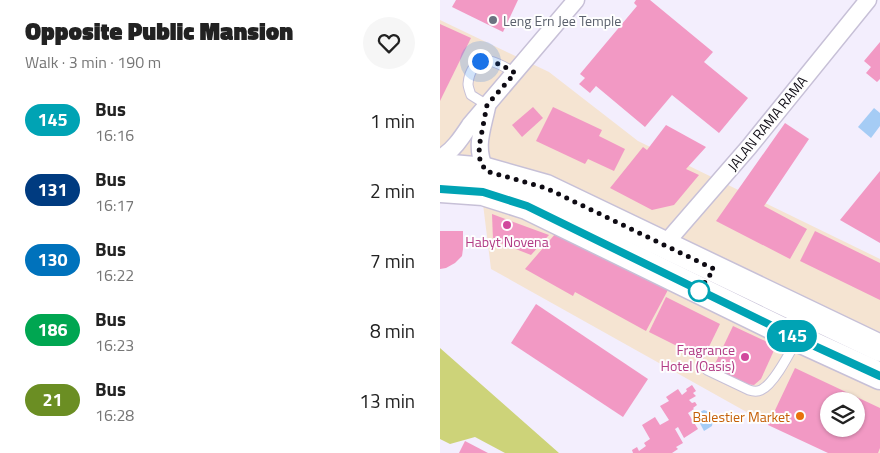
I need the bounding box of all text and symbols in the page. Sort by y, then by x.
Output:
place label: Leng Ern Jee Temple [503,10,621,31]
text: Opposite Public Mansion [25,13,293,49]
marker: Leng Ern Jee Temple [487,14,499,26]
button: heart [363,17,415,69]
your location [468,49,493,74]
text: Walk · 3 min · 190 m [25,50,161,74]
street label: JALAN RAMA RAMA [722,70,812,175]
text: Bus [95,94,126,123]
text: 145 [37,106,68,133]
text: 1 min [370,106,415,135]
text: 16:16 [95,123,134,147]
text: Bus [95,164,126,193]
text: 131 [37,176,68,203]
text: 2 min [370,176,415,205]
text: 16:17 [95,193,134,217]
marker: Habyt Novena [501,219,513,231]
place label: Habyt Novena [465,231,549,252]
text: Bus [95,234,126,263]
text: 130 [37,246,68,273]
text: 7 min [370,246,415,275]
text: 16:22 [95,263,134,287]
unlabelled marker [688,280,710,302]
text: Bus [95,304,126,333]
text: 186 [37,316,68,343]
text: 8 min [370,316,415,345]
line badge: 145 [763,320,821,352]
text: 145 [777,322,807,349]
text: 16:23 [95,333,134,357]
place label: Fragrance Hotel (Oasis) [661,339,735,376]
marker: Fragrance Hotel (Oasis) [739,351,751,363]
text: Bus [95,374,126,403]
text: 21 [42,386,63,413]
text: 13 min [359,386,415,415]
map controls [820,392,865,437]
button: layers [820,392,865,437]
text: 16:28 [95,403,134,427]
place label: Balestier Market [692,406,790,427]
marker: Balestier Market [794,410,806,422]

